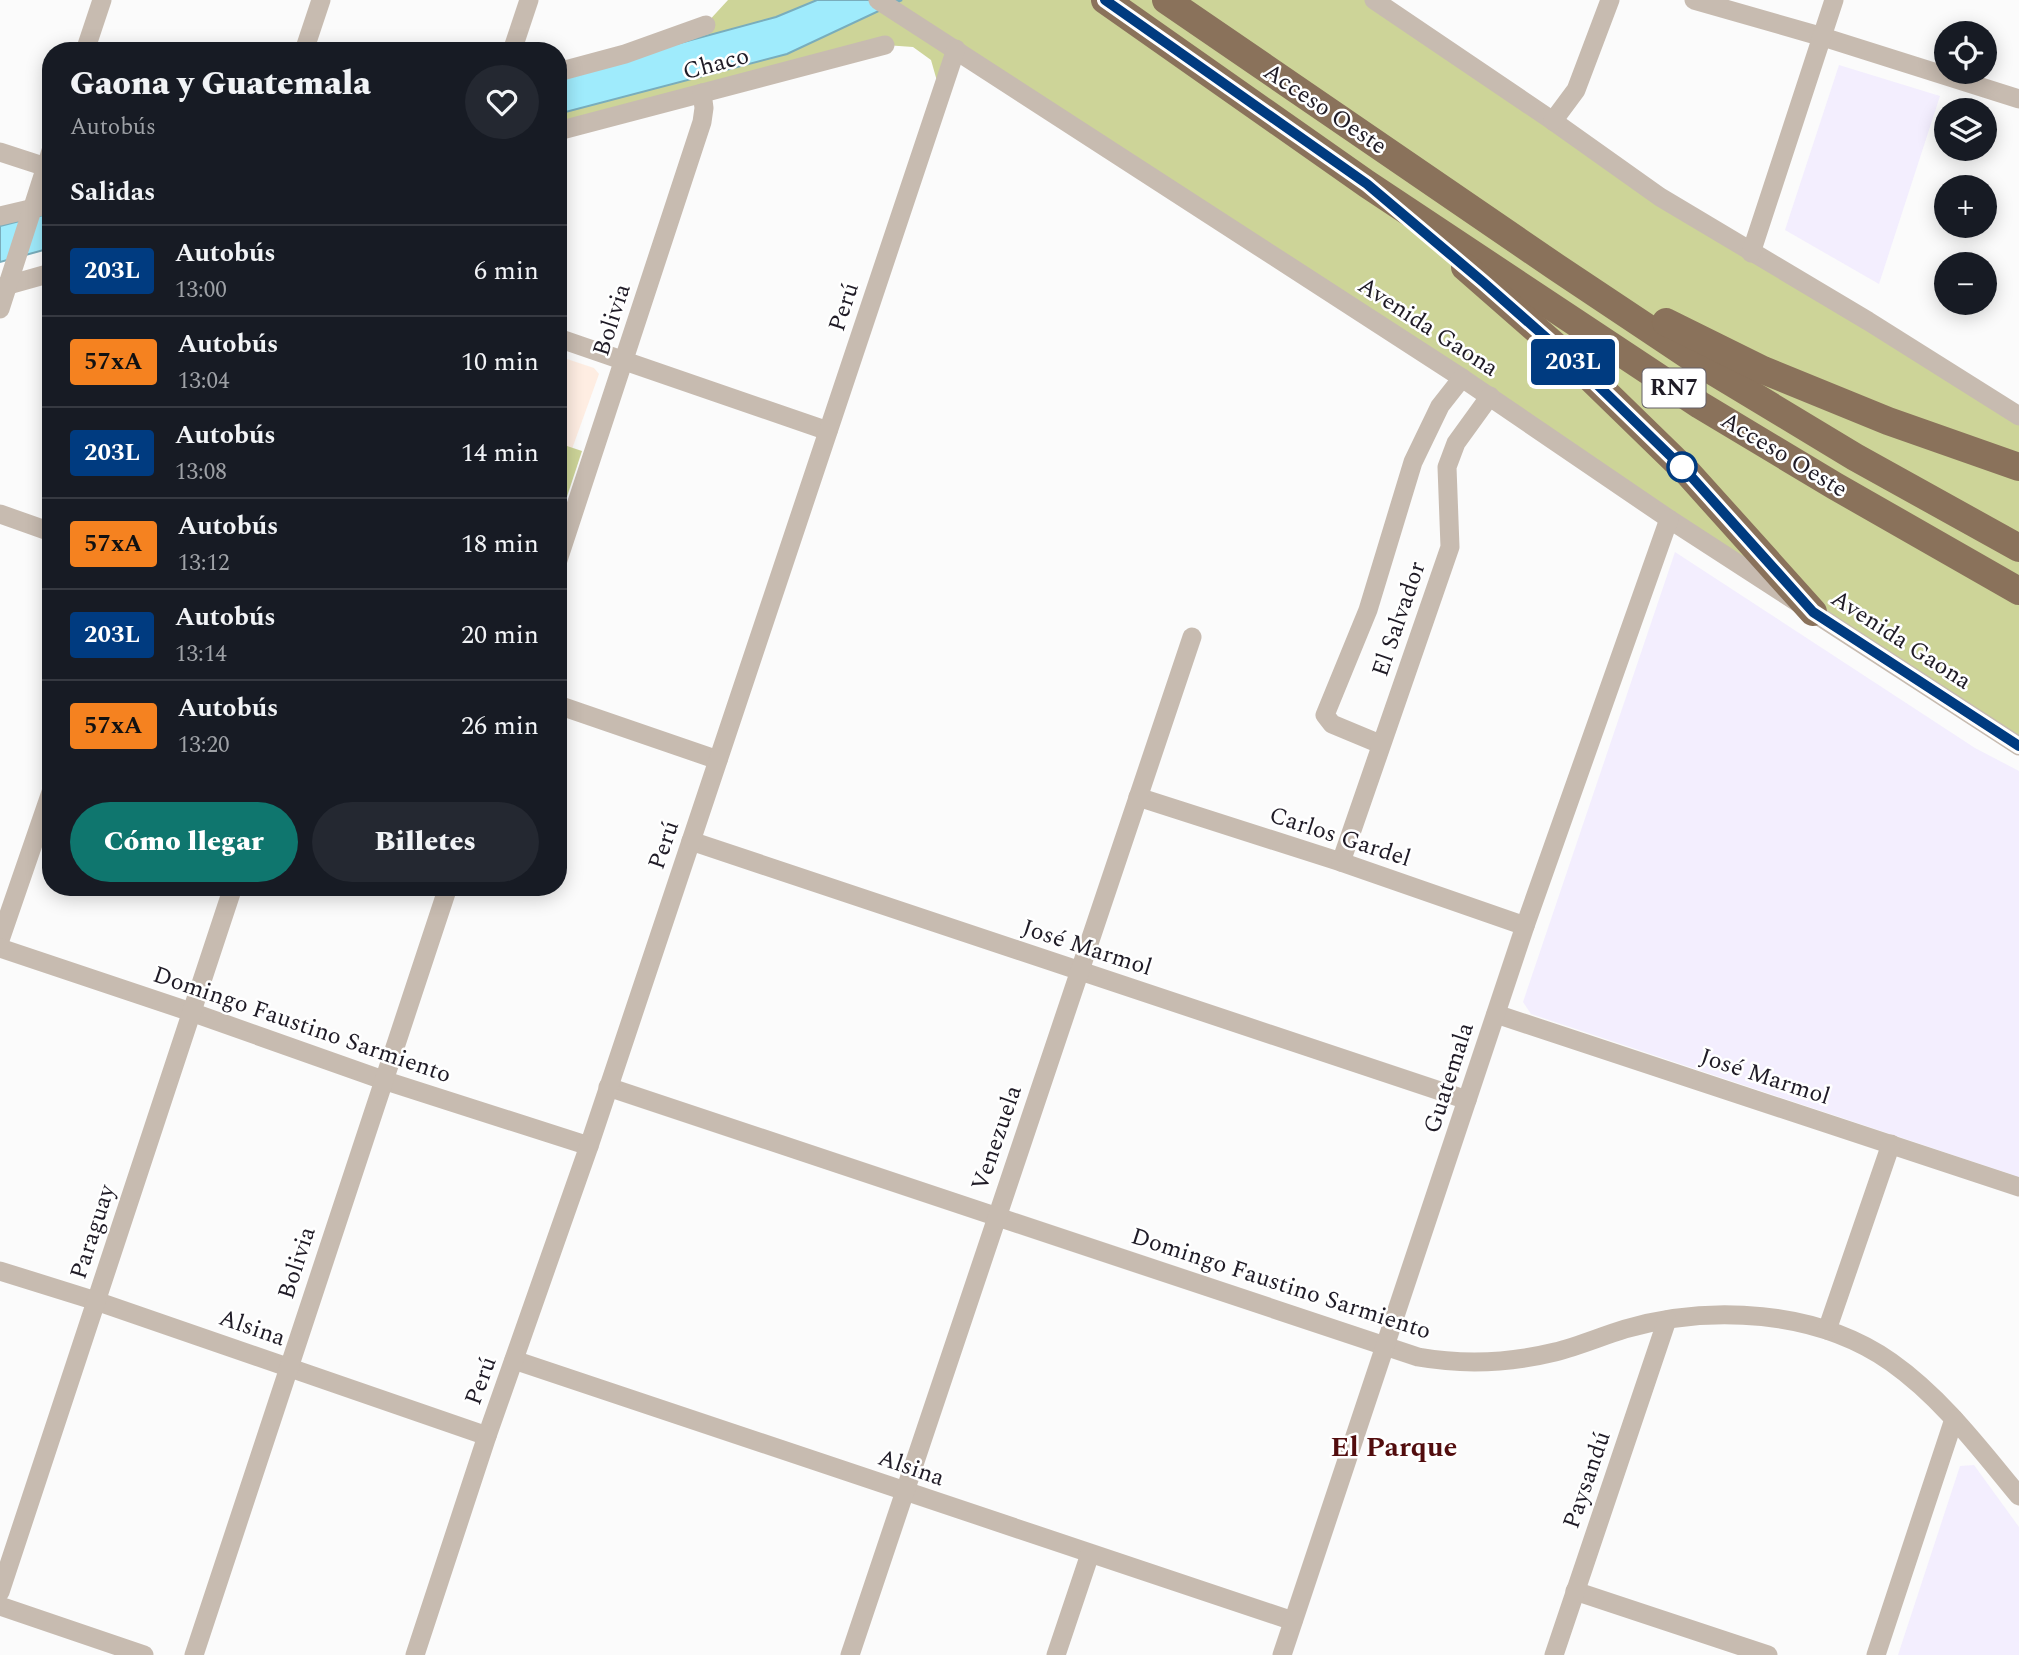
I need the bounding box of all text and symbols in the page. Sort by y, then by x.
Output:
map controls [1934,21,1997,315]
button: locate [1934,21,1997,84]
street label: Chaco [679,38,753,90]
street label: Acceso Oeste [1256,54,1394,164]
text: Gaona y Guatemala [70,59,371,109]
button: heart [465,65,539,139]
button: layers [1934,98,1997,161]
text: Autobús [70,110,156,145]
text: Salidas [70,172,155,212]
button: + [1934,175,1997,238]
text: Autobús [175,233,276,273]
text: 6 min [474,251,539,291]
button: − [1934,252,1997,315]
text: 203L [84,253,140,289]
street label: Avenida Gaona [1351,268,1506,386]
text: 13:00 [175,273,227,308]
street label: Perú [819,278,869,336]
street label: Bolivia [583,279,641,361]
text: Autobús [178,324,278,364]
line badge: 203L [1524,339,1622,385]
text: 10 min [461,342,539,382]
text: 57xA [84,344,143,380]
text: 203L [1545,344,1601,380]
text: 13:04 [178,364,229,399]
road number: RN7 [1642,368,1706,408]
street label: Acceso Oeste [1714,403,1854,507]
text: Autobús [175,415,276,455]
text: 14 min [461,433,539,473]
text: 203L [84,435,140,471]
unlabelled marker [1667,452,1697,482]
text: 13:08 [175,455,227,490]
text: Autobús [178,506,278,546]
text: 18 min [461,524,539,564]
text: 57xA [84,526,143,562]
text: 13:12 [178,546,229,581]
street label: El Salvador [1362,557,1436,681]
street label: Avenida Gaona [1824,581,1979,699]
text: Autobús [175,597,276,637]
text: 20 min [461,615,539,655]
text: 203L [84,617,140,653]
text: 13:14 [175,637,227,672]
text: Autobús [178,688,278,728]
text: 26 min [461,706,539,746]
text: 57xA [84,708,143,744]
text: 13:20 [178,728,229,763]
street label: Carlos Gardel [1265,797,1415,877]
button: Cómo llegar [70,802,298,882]
button: Billetes [312,802,539,882]
street label: Perú [639,816,689,874]
street label: José Marmol [1017,910,1157,986]
street label: Domingo Faustino Sarmiento [148,957,456,1093]
street label: Guatemala [1414,1018,1484,1138]
street label: José Marmol [1695,1039,1835,1115]
street label: Venezuela [962,1080,1032,1195]
street label: Paraguay [61,1179,126,1284]
street label: Domingo Faustino Sarmiento [1126,1218,1436,1350]
street label: Bolivia [268,1222,326,1304]
street label: Alsina [214,1300,290,1356]
street label: Perú [456,1352,506,1410]
district label: El Parque [1331,1426,1457,1469]
street label: Paysandú [1554,1426,1620,1534]
street label: Alsina [873,1440,949,1496]

